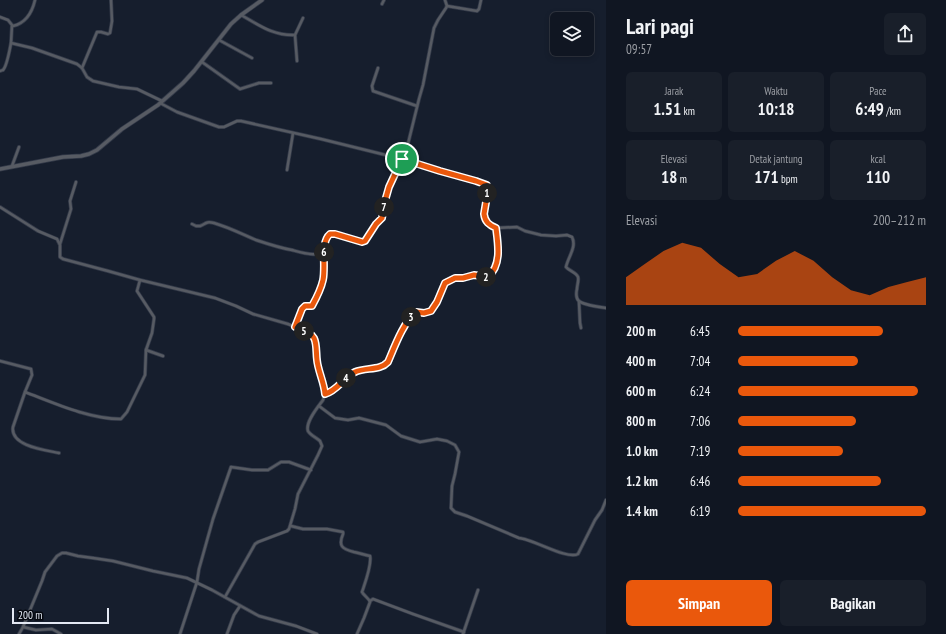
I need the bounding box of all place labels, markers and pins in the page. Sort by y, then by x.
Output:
pin [385,142,419,176]
pin: 1 [477,183,497,203]
pin: 7 [374,197,394,217]
pin: 6 [314,242,334,262]
pin: 2 [476,267,496,287]
pin: 3 [401,307,421,327]
pin: 5 [294,321,314,341]
pin: 4 [336,368,356,388]

